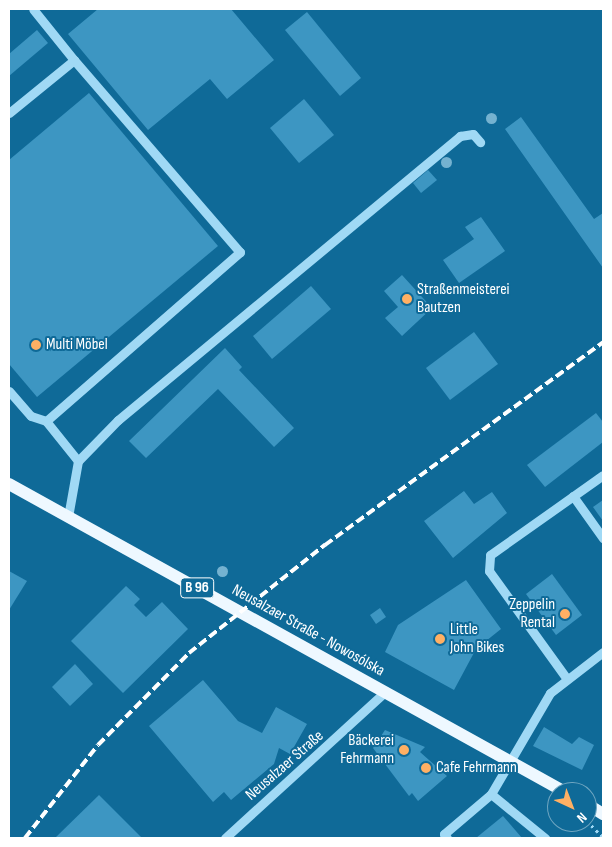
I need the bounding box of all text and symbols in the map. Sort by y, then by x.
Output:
place label: Straßenmeisterei Bautzen [417,280,510,318]
marker: Straßenmeisterei Bautzen [401,293,413,305]
place label: Multi Möbel [46,335,108,355]
marker: Multi Möbel [30,339,42,351]
road number: B 96 [180,576,214,600]
street label: Neusalzaer Straße - Nowosólska [228,581,388,681]
place label: Zeppelin Rental [509,595,555,633]
marker: Zeppelin Rental [559,608,571,620]
place label: Little John Bikes [450,620,504,658]
marker: Little John Bikes [434,633,446,645]
street label: Neusalzaer Straße [242,727,328,805]
place label: Bäckerei Fehrmann [340,731,394,769]
marker: Bäckerei Fehrmann [398,744,410,756]
place label: Cafe Fehrmann [436,758,517,778]
marker: Cafe Fehrmann [420,762,432,774]
north arrow [547,782,597,832]
text: N [573,809,590,826]

